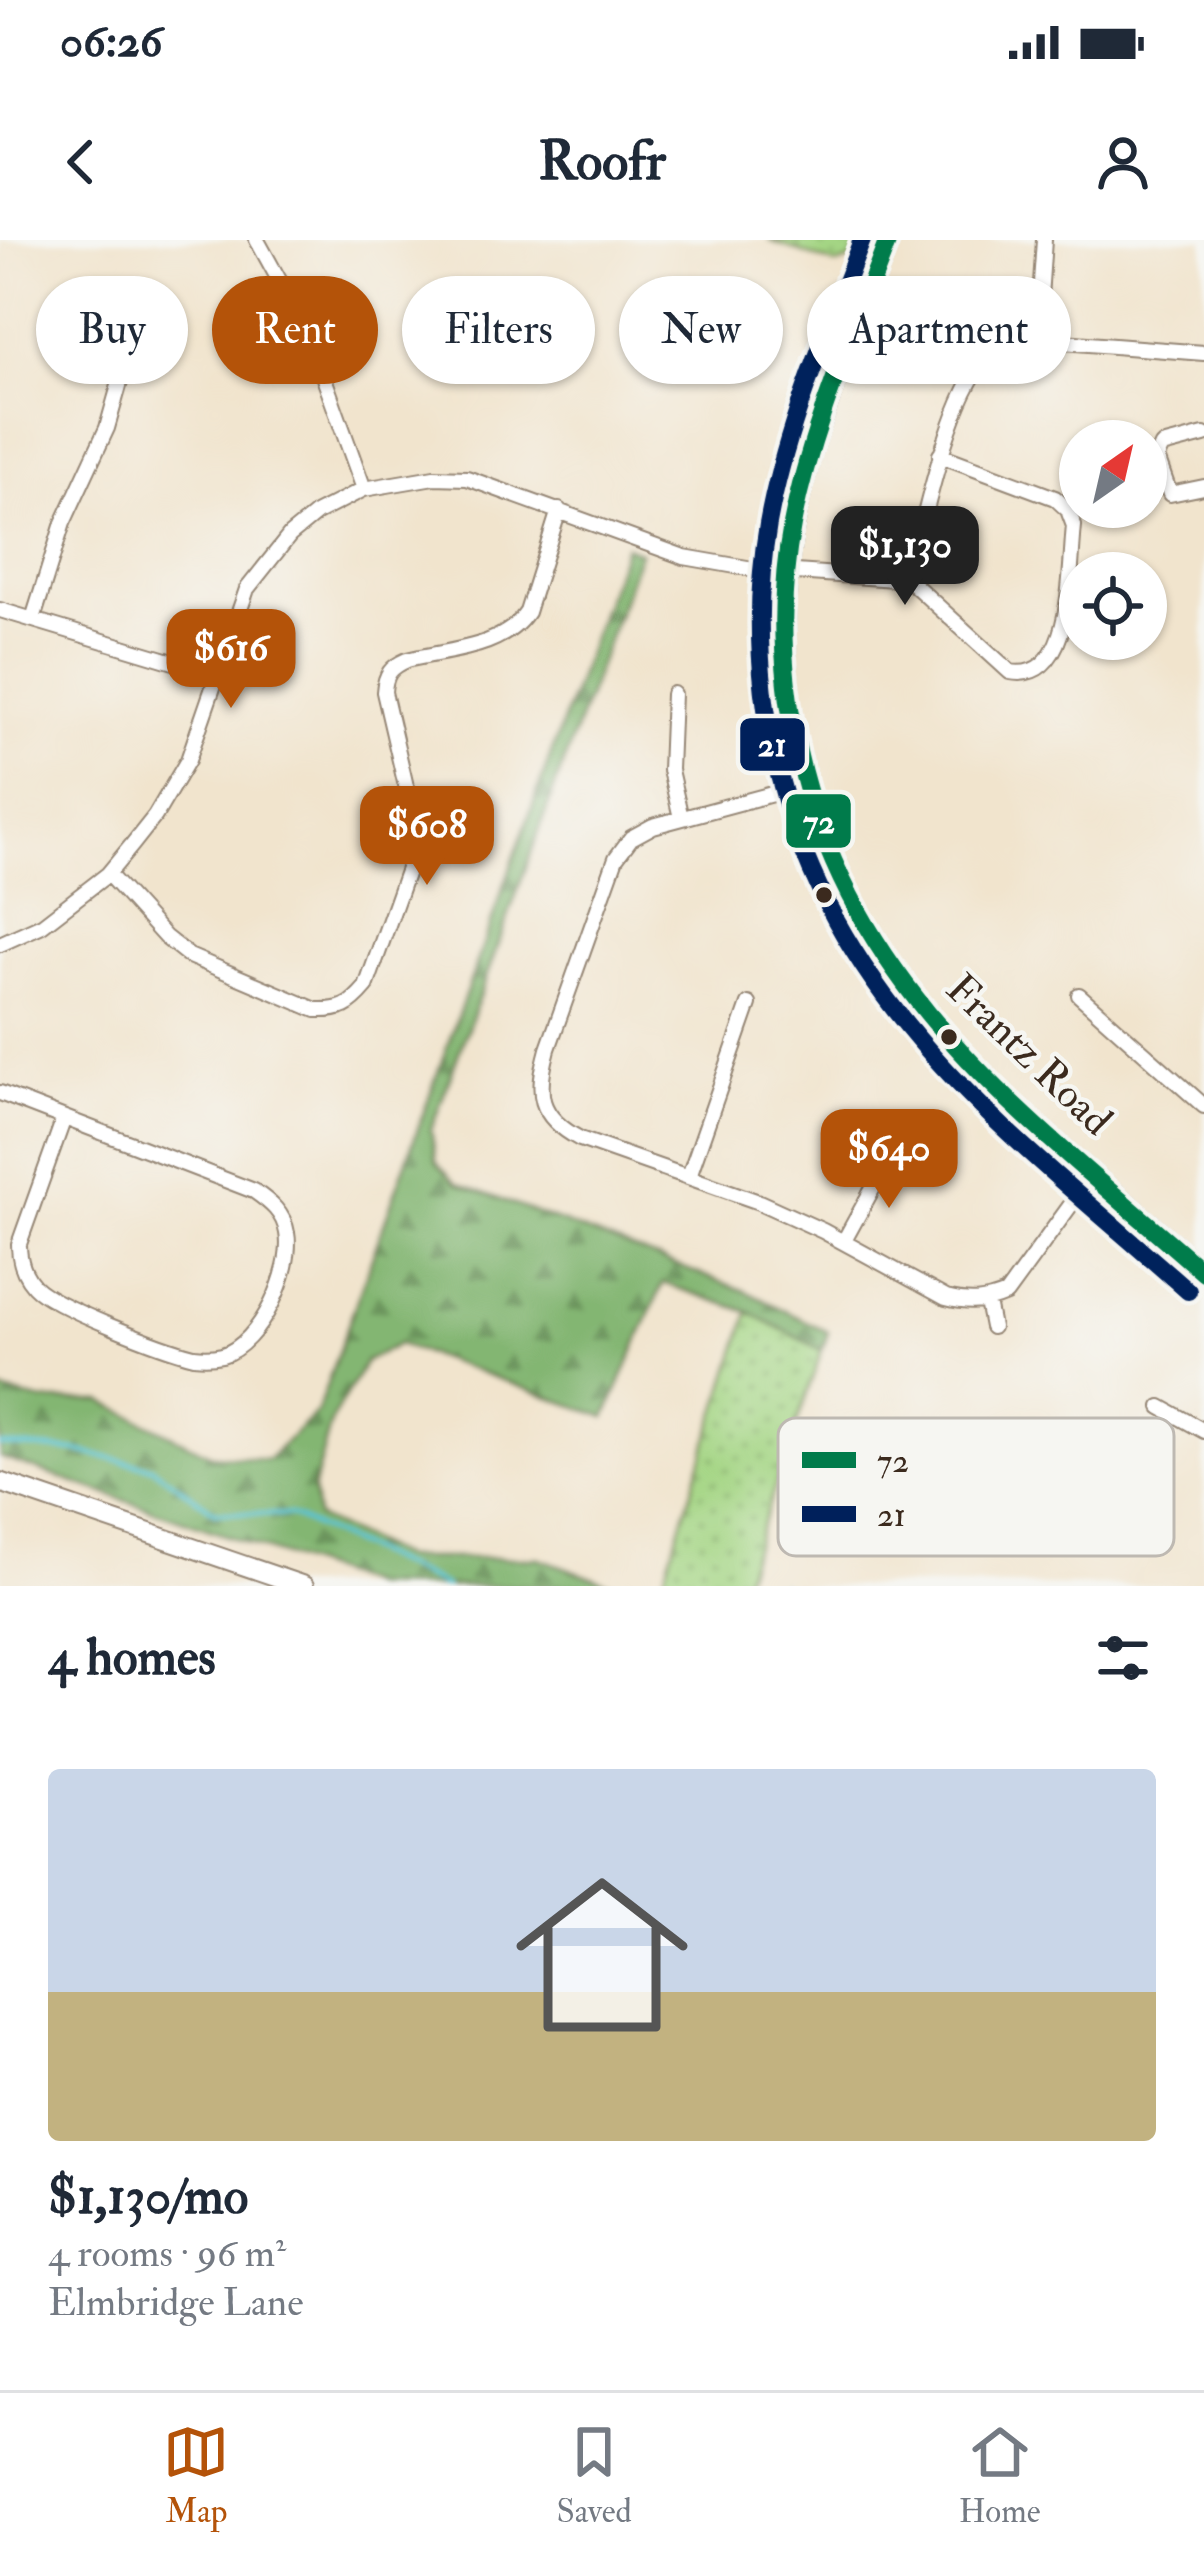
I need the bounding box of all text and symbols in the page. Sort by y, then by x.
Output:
text: 06:26 [60,14,162,70]
text: Roofr [538,128,666,196]
icon: back [48,129,114,195]
icon: person [1090,129,1156,195]
chip: Buy [36,276,188,384]
chip: Rent [212,276,378,384]
chip: Filters [402,276,595,384]
chip: New [619,276,783,384]
chip: Apartment [807,276,1071,384]
north arrow [1059,420,1167,528]
map controls [1059,420,1167,660]
pin: $1,130 [807,506,1003,608]
text: $1,130 [858,520,952,569]
button: locate [1059,552,1167,660]
pin: $616 [160,609,302,711]
text: $616 [194,623,269,672]
line badge: 21 [738,716,807,773]
text: 21 [758,725,786,766]
pin: $608 [356,786,498,888]
line badge: 72 [784,792,853,850]
text: $608 [387,800,467,849]
text: 72 [803,802,835,843]
unlabelled marker [813,884,835,906]
street label: Frantz Road [935,963,1123,1147]
unlabelled marker [938,1026,960,1048]
pin: $640 [818,1109,960,1211]
text: $640 [848,1123,930,1172]
legend [778,1418,1174,1556]
text: 72 [877,1441,909,1482]
text: 21 [877,1495,906,1536]
icon: filters [1090,1625,1156,1691]
text: 4 homes [48,1626,216,1690]
icon: home [494,1847,710,2063]
text: $1,130/mo [48,2165,248,2229]
text: 4 rooms · 96 m² [48,2229,286,2278]
text: Elmbridge Lane [48,2278,303,2327]
tab: Map [163,2419,229,2532]
tab: Saved [556,2419,632,2532]
tab: Home [959,2419,1041,2532]

